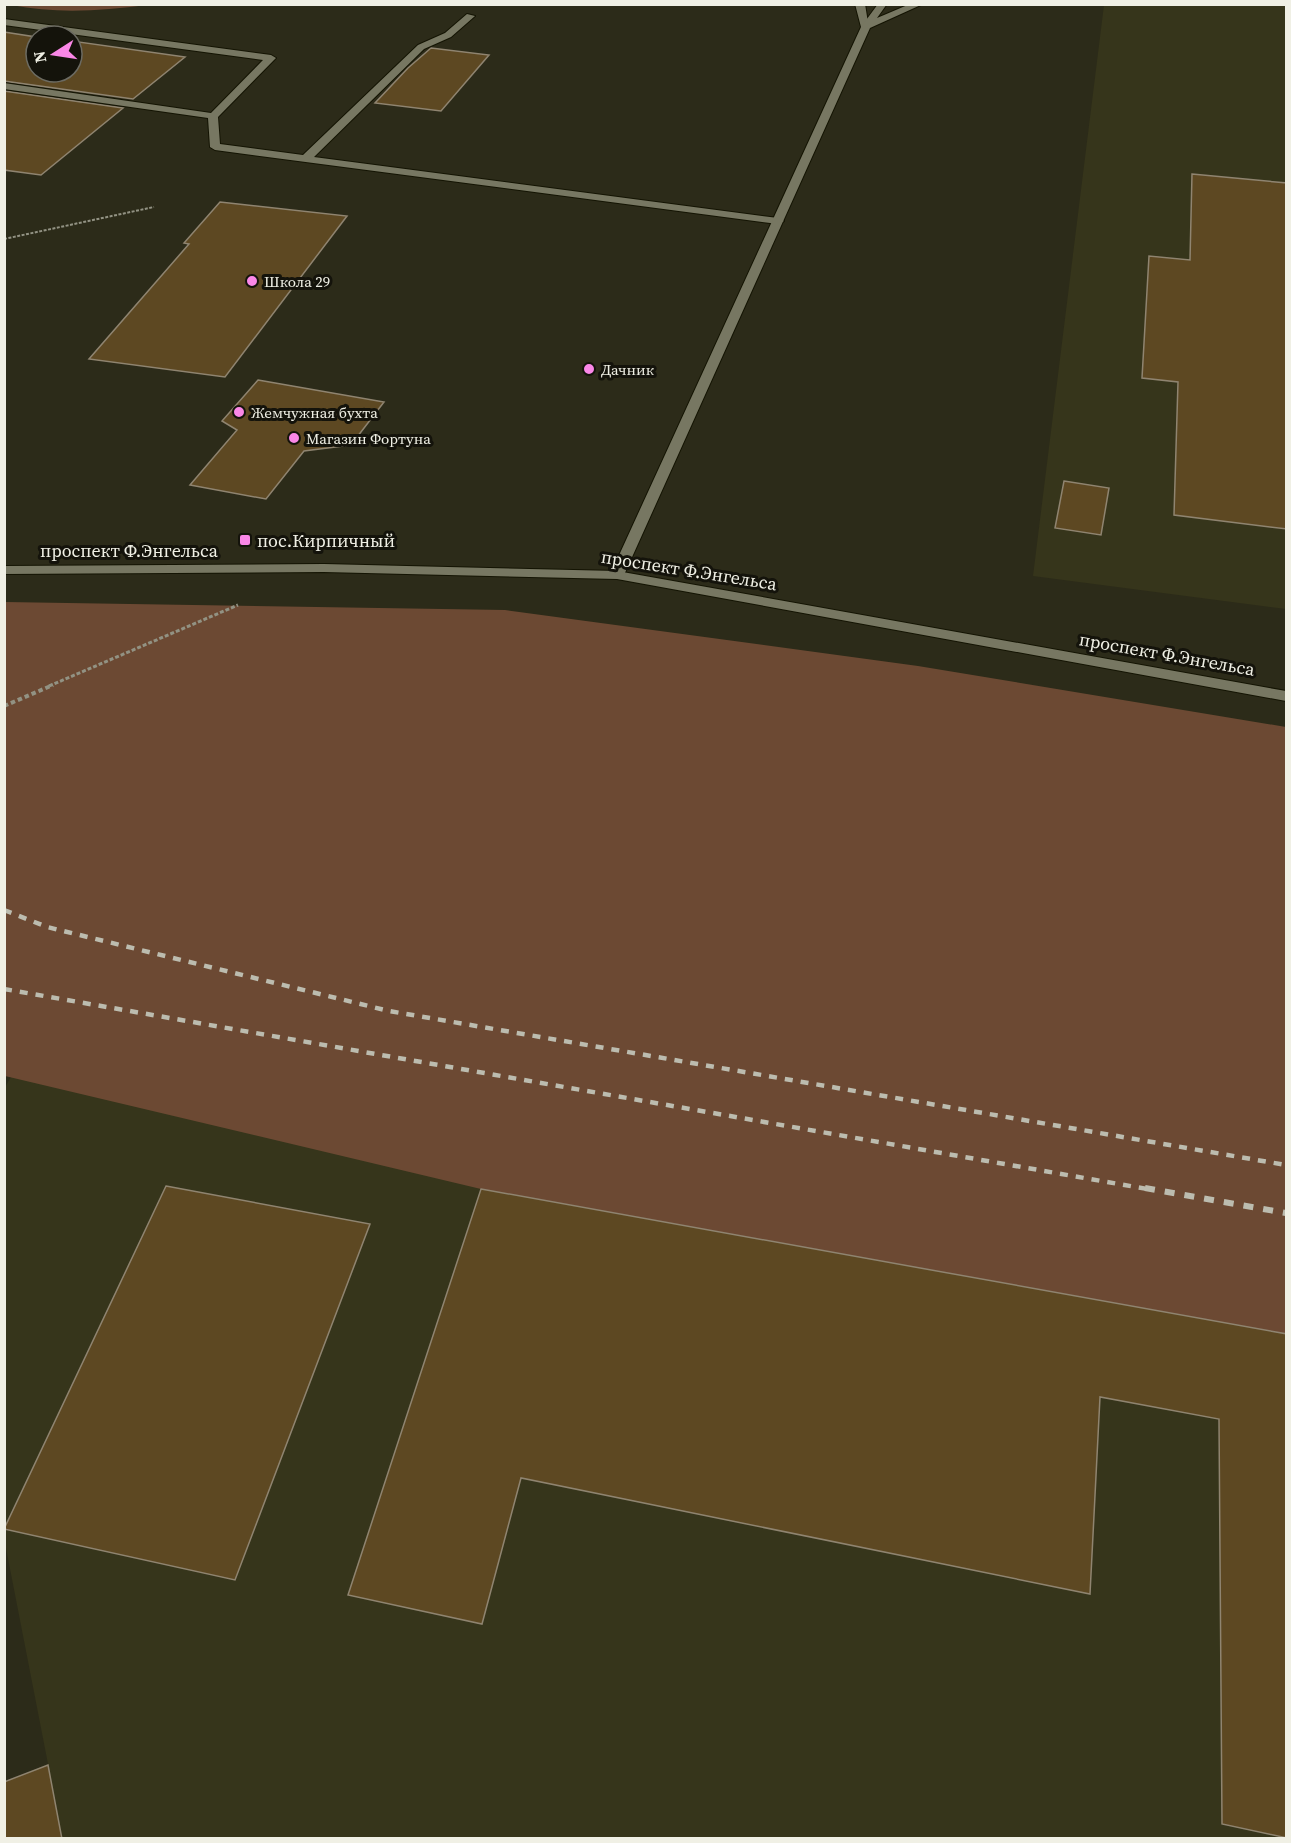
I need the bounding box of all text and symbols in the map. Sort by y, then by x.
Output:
north arrow [24,24,84,84]
text: N [27,49,51,65]
place label: Школа 29 [264,271,330,292]
marker: Школа 29 [245,274,259,288]
place label: Дачник [601,359,655,380]
marker: Дачник [582,362,596,376]
place label: Жемчужная бухта [251,402,378,423]
marker: Жемчужная бухта [232,405,246,419]
place label: Магазин Фортуна [306,428,431,449]
marker: Магазин Фортуна [287,431,301,445]
place label: пос.Кирпичный [257,528,395,553]
marker: пос.Кирпичный [238,533,252,547]
street label: проспект Ф.Энгельса [40,538,219,563]
street label: проспект Ф.Энгельса [599,544,780,596]
street label: проспект Ф.Энгельса [1077,626,1258,682]

